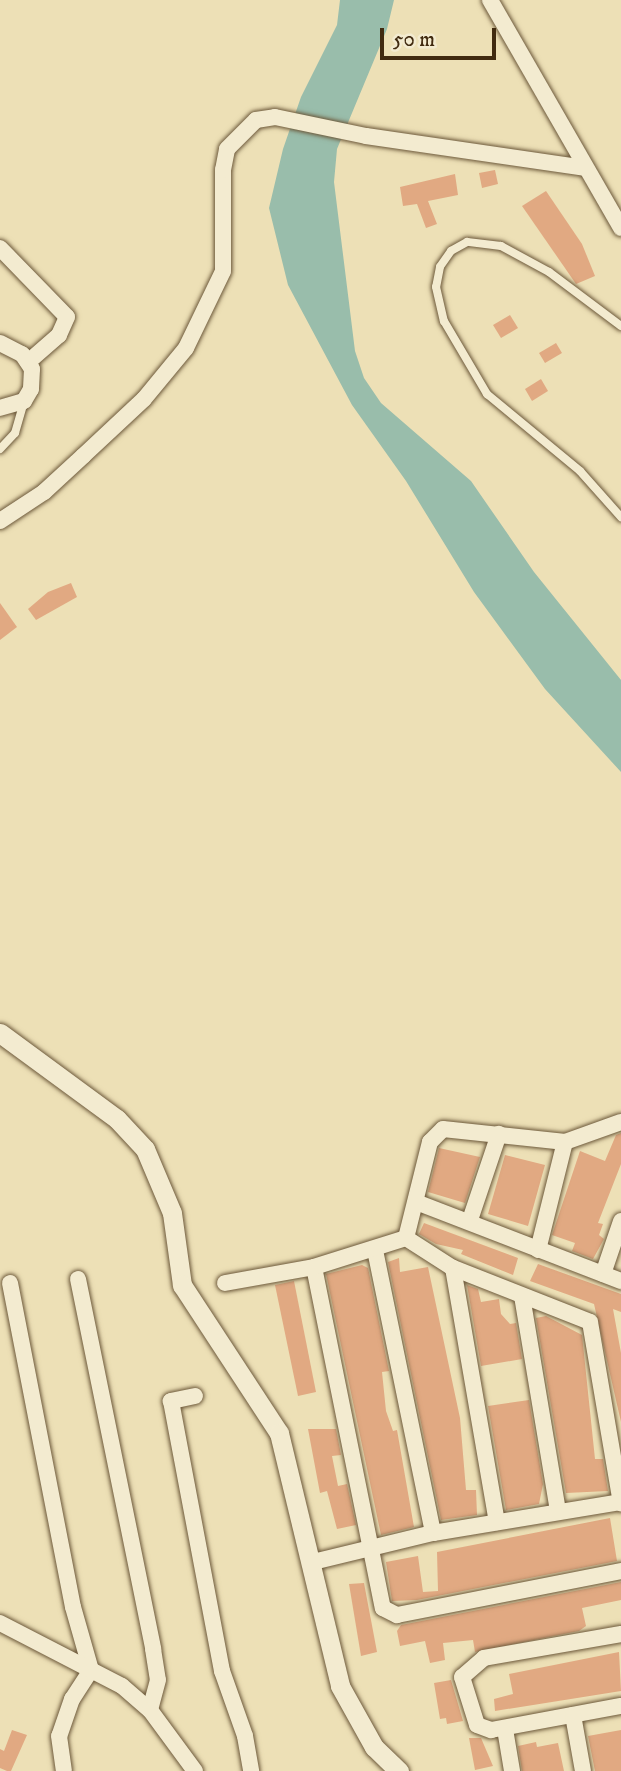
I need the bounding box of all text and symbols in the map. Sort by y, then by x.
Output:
scale bar [383,14,498,58]
text: 50 m [393,27,435,53]

